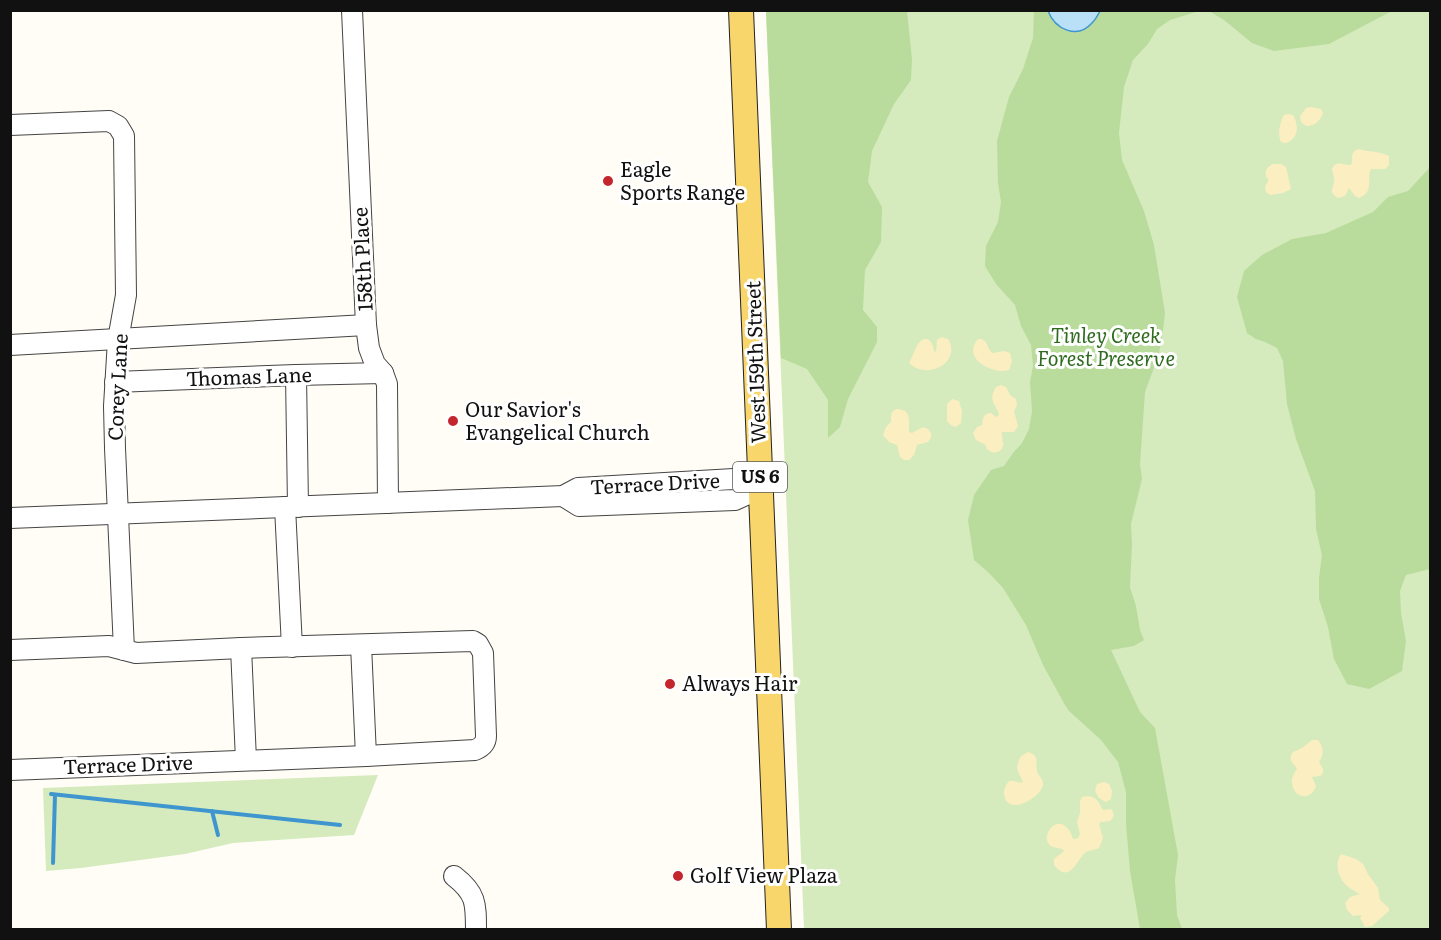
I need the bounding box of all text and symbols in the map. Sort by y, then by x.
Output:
place label: Eagle Sports Range [620,153,745,206]
marker: Eagle Sports Range [601,174,615,188]
street label: 158th Place [343,206,379,312]
street label: West 159th Street [736,280,772,444]
park label: Tinley Creek Forest Preserve [1037,319,1175,372]
street label: Corey Lane [98,333,134,441]
street label: Thomas Lane [185,358,312,392]
place label: Our Savior's Evangelical Church [465,393,650,446]
marker: Our Savior's Evangelical Church [446,414,460,428]
road number: US 6 [733,462,787,492]
street label: Terrace Drive [589,464,721,500]
place label: Always Hair [682,667,798,697]
marker: Always Hair [663,677,677,691]
street label: Terrace Drive [62,746,193,780]
place label: Golf View Plaza [690,859,838,889]
marker: Golf View Plaza [671,869,685,883]

